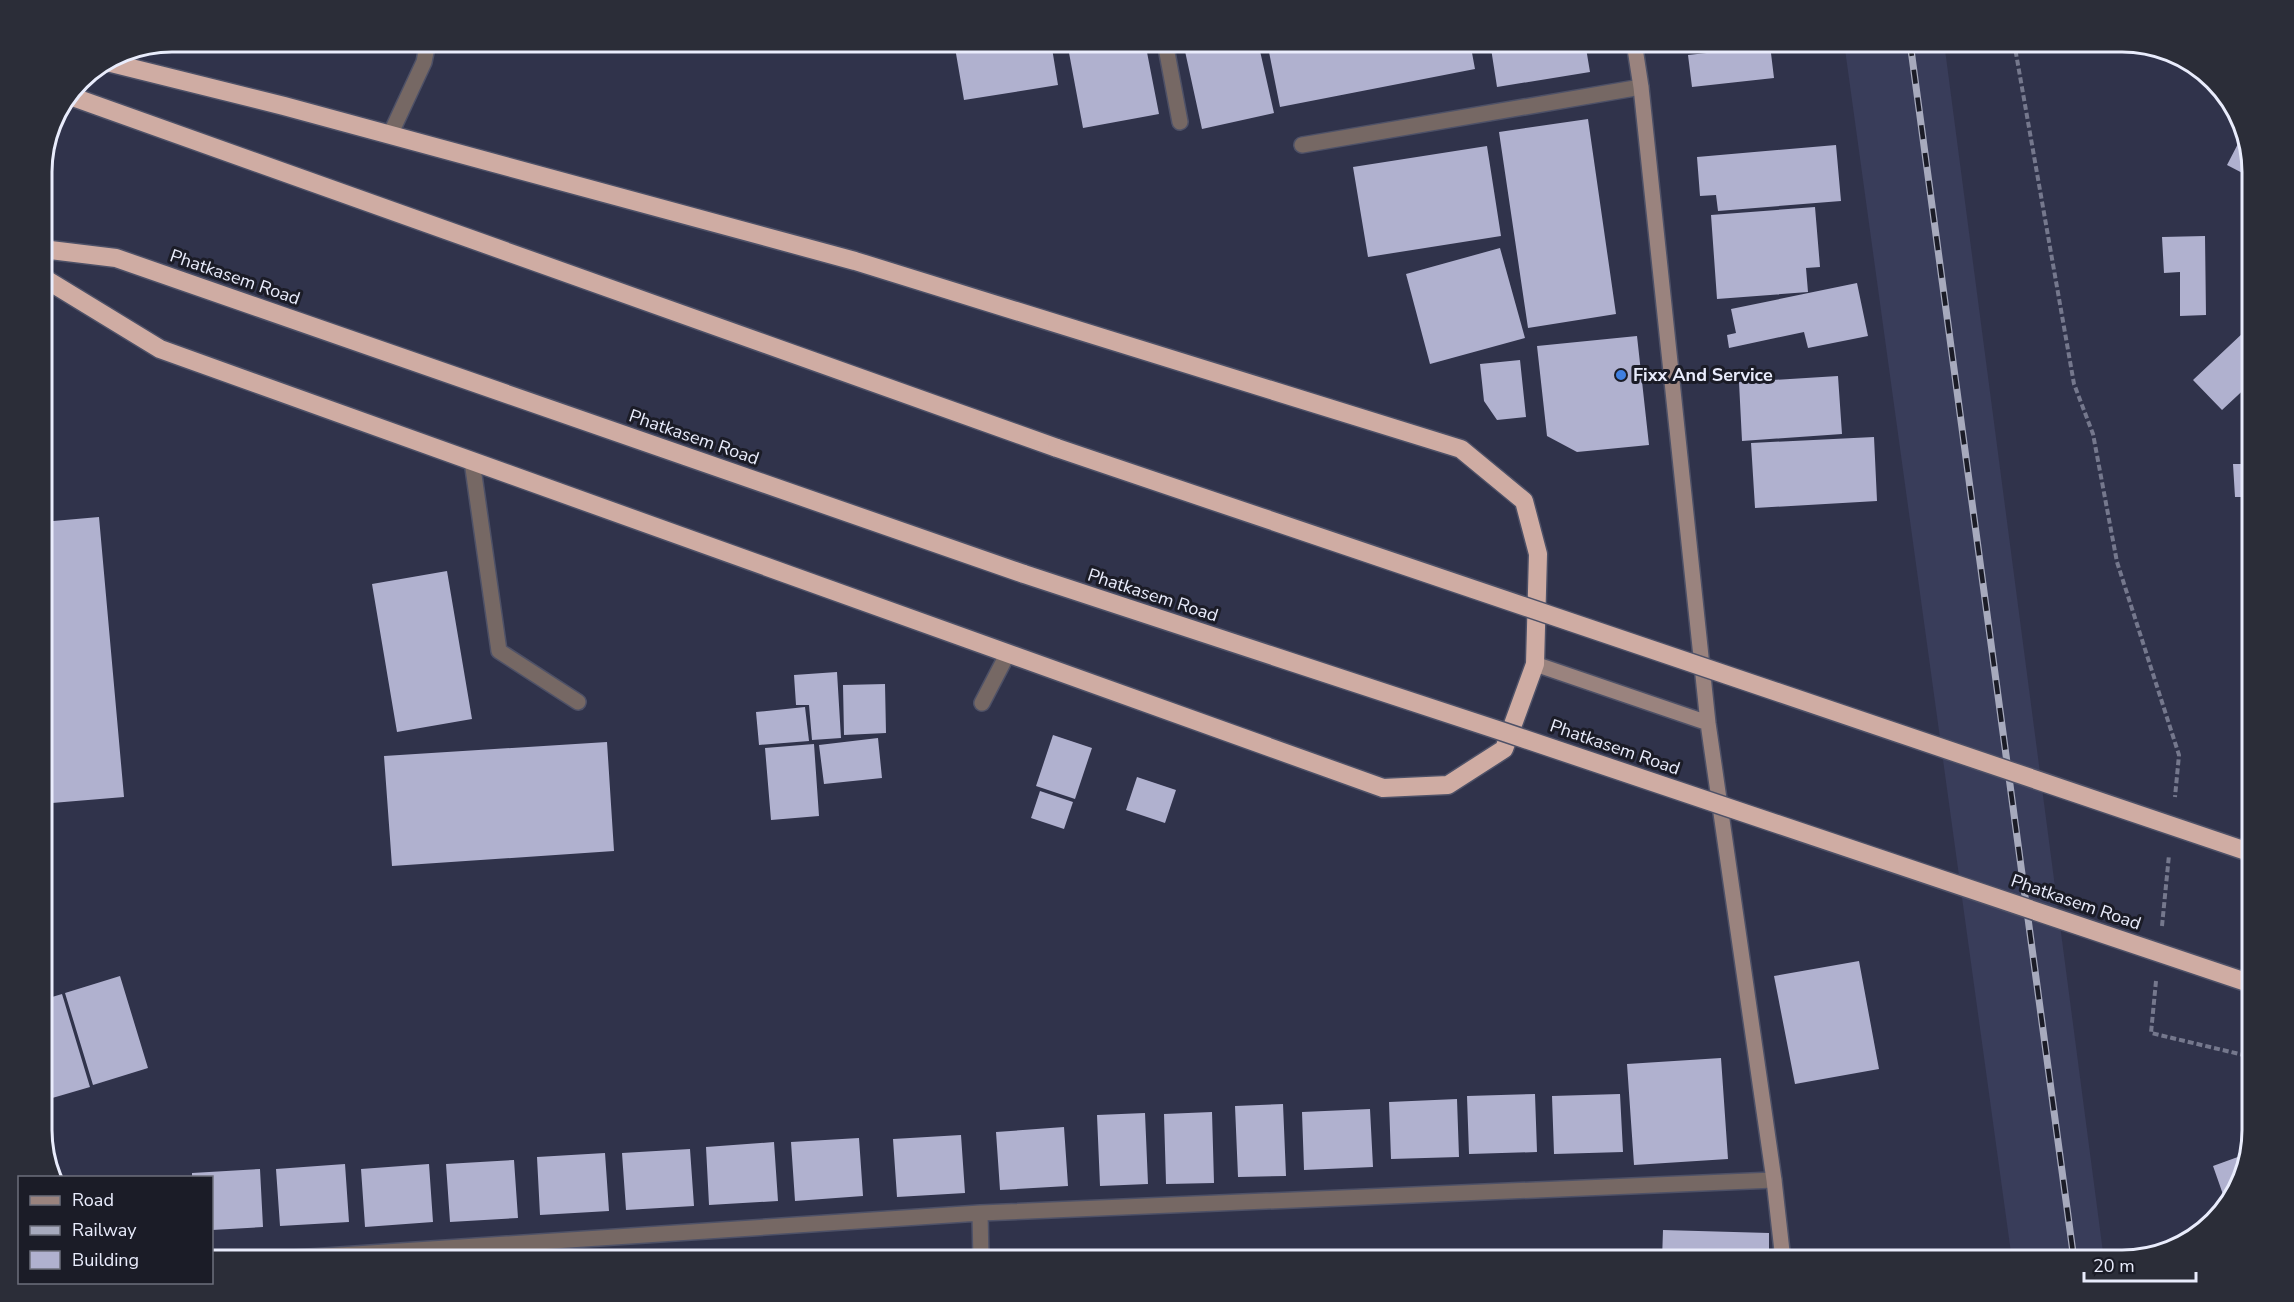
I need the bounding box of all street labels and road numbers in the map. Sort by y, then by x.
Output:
street label: Phatkasem Road [167,244,303,310]
street label: Phatkasem Road [626,404,762,470]
street label: Phatkasem Road [1085,563,1221,627]
street label: Phatkasem Road [1547,714,1683,780]
street label: Phatkasem Road [2008,869,2144,935]

